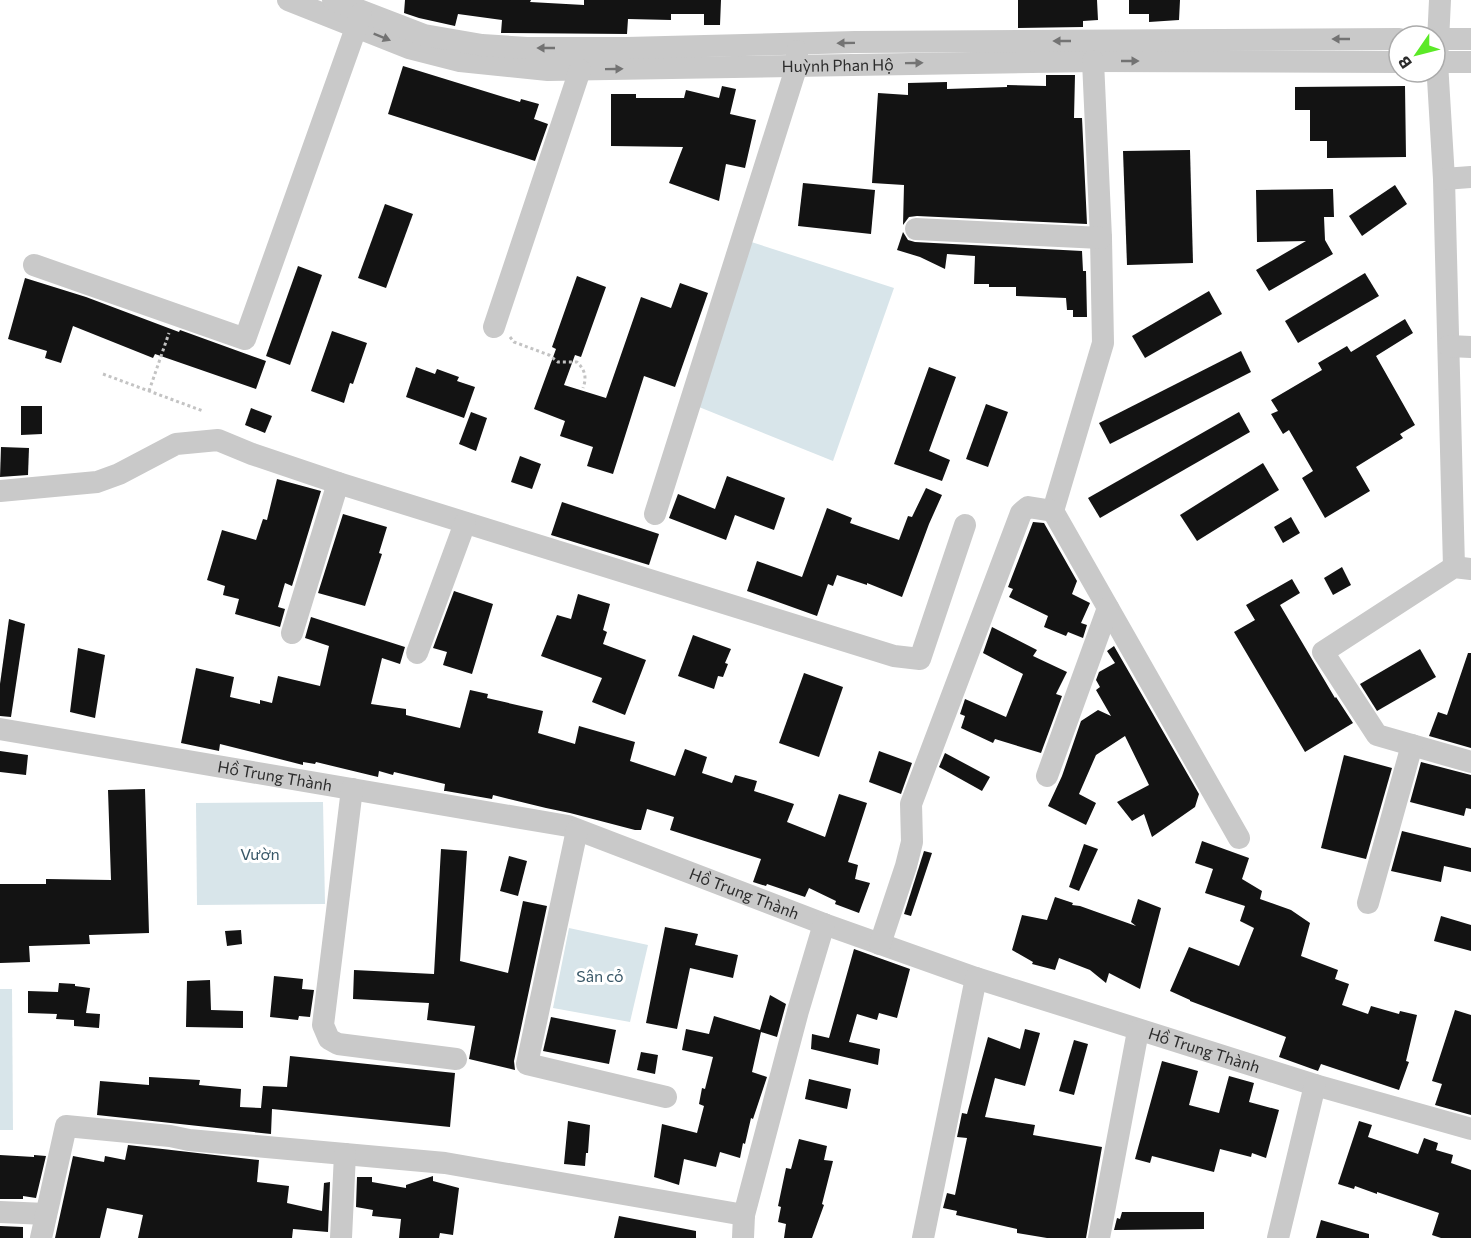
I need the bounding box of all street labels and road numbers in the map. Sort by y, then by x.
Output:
street label: Huỳnh Phan Hộ [782,54,894,75]
street label: Hồ Trung Thành [216,756,334,795]
street label: Hồ Trung Thành [687,863,802,923]
street label: Hồ Trung Thành [1146,1023,1263,1076]

